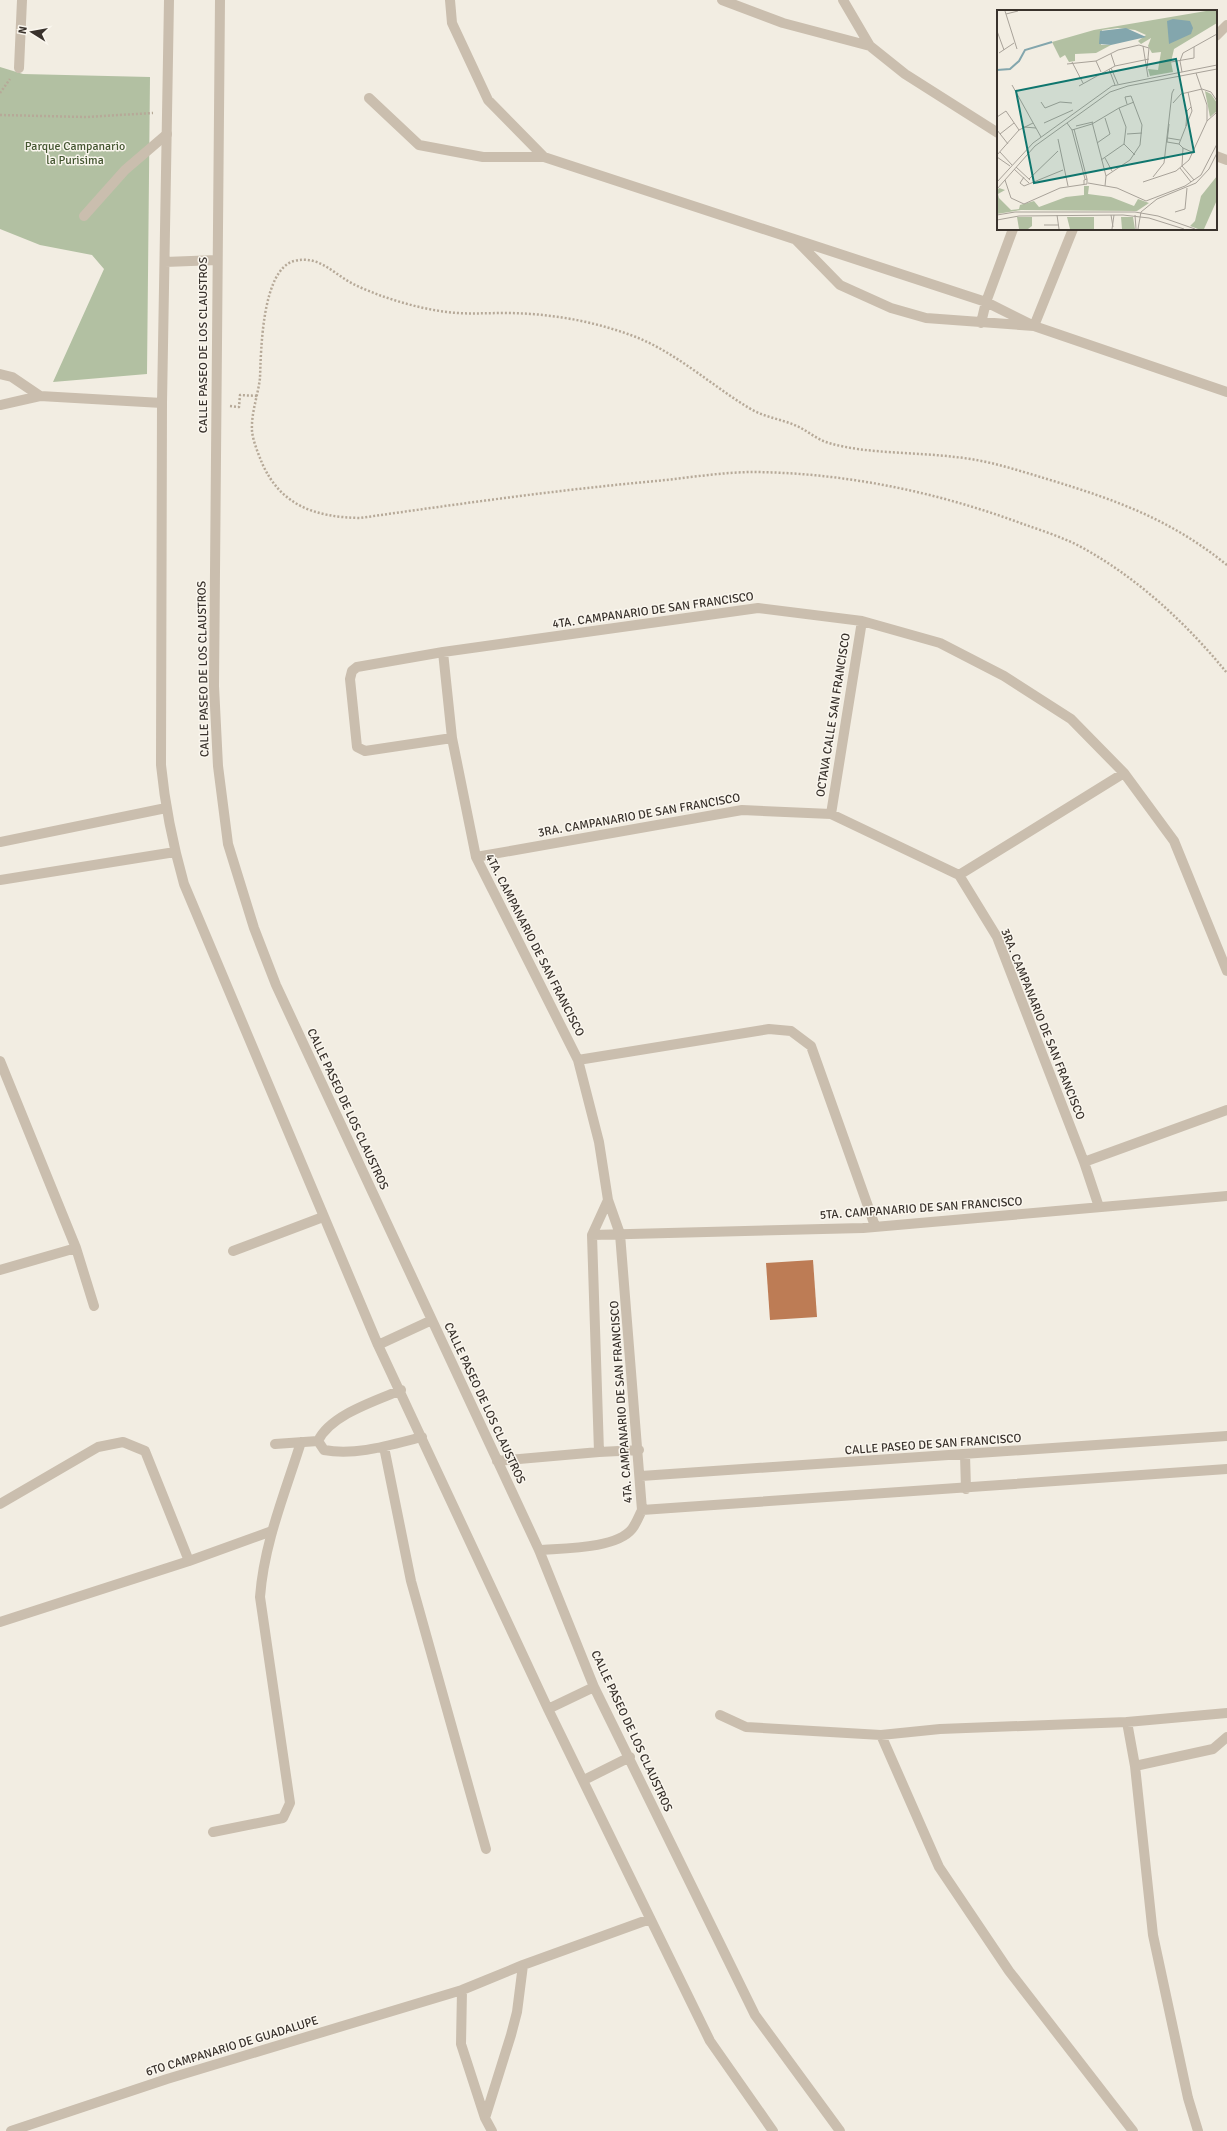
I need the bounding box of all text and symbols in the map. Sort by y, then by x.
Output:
inset map [997,10,1217,230]
north arrow [12,12,52,52]
text: N [16,25,30,35]
park label: Parque Campanario la Purisima [25,139,125,168]
street label: CALLE PASEO DE LOS CLAUSTROS [196,256,211,433]
street label: CALLE PASEO DE LOS CLAUSTROS [194,580,213,757]
street label: 4TA. CAMPANARIO DE SAN FRANCISCO [551,589,755,632]
street label: OCTAVA CALLE SAN FRANCISCO [813,632,854,798]
street label: 3RA. CAMPANARIO DE SAN FRANCISCO [537,790,741,841]
street label: 4TA. CAMPANARIO DE SAN FRANCISCO [482,851,587,1039]
street label: 3RA. CAMPANARIO DE SAN FRANCISCO [997,926,1088,1122]
street label: CALLE PASEO DE LOS CLAUSTROS [303,1026,392,1193]
street label: 5TA. CAMPANARIO DE SAN FRANCISCO [819,1194,1023,1223]
street label: 4TA. CAMPANARIO DE SAN FRANCISCO [607,1300,636,1504]
street label: CALLE PASEO DE LOS CLAUSTROS [440,1320,529,1487]
street label: CALLE PASEO DE SAN FRANCISCO [844,1431,1022,1458]
street label: CALLE PASEO DE LOS CLAUSTROS [587,1648,676,1815]
street label: 6TO CAMPANARIO DE GUADALUPE [144,2013,320,2080]

